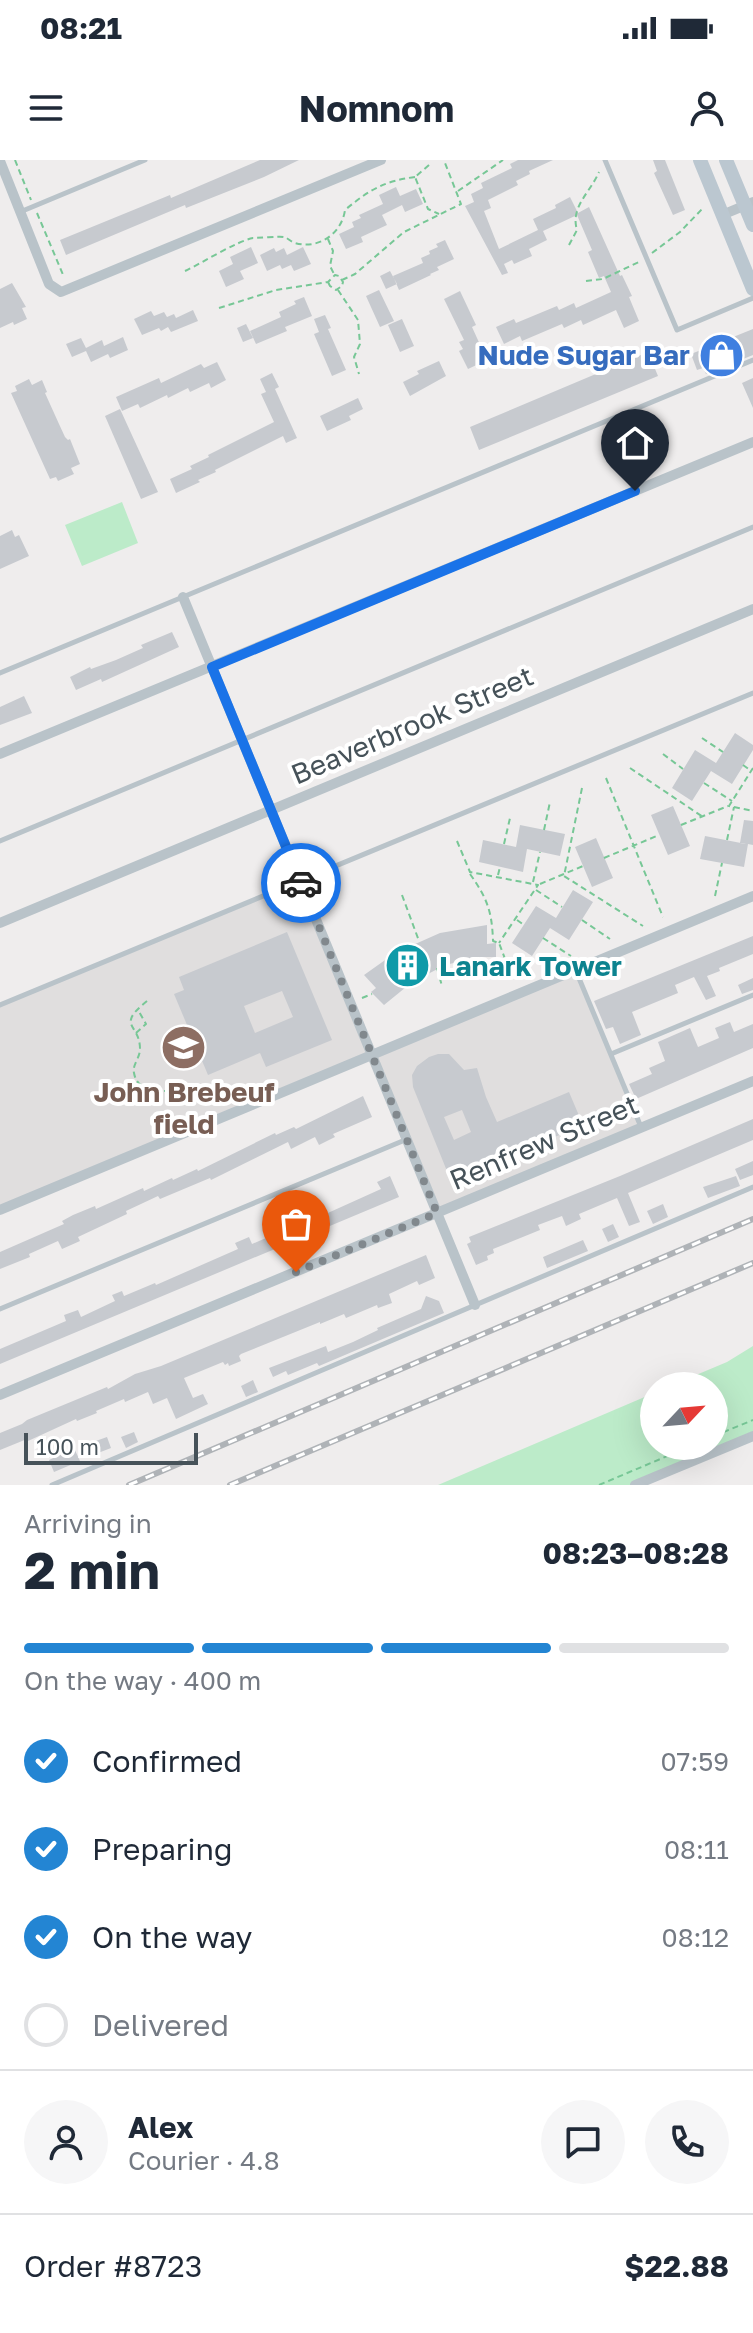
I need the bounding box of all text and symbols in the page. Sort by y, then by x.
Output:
text: 08:21 [40,10,122,46]
icon: menu [24,86,68,130]
icon: person [685,86,729,130]
text: Nomnom [299,87,454,130]
shop icon: Nude Sugar Bar [697,331,745,379]
place label: Nude Sugar Bar [478,338,690,371]
pin [601,409,669,491]
icon: home [613,421,657,465]
street label: Beaverbrook Street [286,659,538,790]
courier [261,843,341,923]
icon: car [279,861,323,905]
building icon: Lanark Tower [384,942,432,990]
place label: Lanark Tower [439,949,622,982]
school or university icon: John Brebeuf field [160,1024,208,1072]
place label: John Brebeuf field [93,1075,275,1140]
street label: Renfrew Street [445,1087,643,1196]
pin [262,1190,330,1272]
icon: bag [274,1202,318,1246]
north arrow [640,1372,728,1460]
map controls [640,1372,728,1460]
scale bar [24,1429,198,1465]
text: 100 m [36,1433,99,1460]
text: Arriving in [24,1508,152,1539]
text: 08:23–08:28 [542,1535,729,1571]
text: 2 min [24,1538,160,1600]
text: On the way · 400 m [24,1665,261,1696]
icon: check [24,1739,68,1783]
text: Confirmed [92,1743,242,1779]
text: 07:59 [660,1746,729,1777]
icon: check [24,1827,68,1871]
text: Preparing [92,1831,233,1867]
text: 08:11 [664,1834,729,1865]
icon: check [24,1915,68,1959]
text: On the way [92,1919,252,1955]
text: 08:12 [662,1922,729,1953]
text: Delivered [92,2007,229,2043]
button: person [24,2100,108,2184]
button: chat [541,2100,625,2184]
button: phone [645,2100,729,2184]
text: Alex [128,2109,193,2145]
text: Courier · 4.8 [128,2145,280,2176]
text: Order #8723 [24,2248,202,2284]
text: $22.88 [624,2248,729,2284]

